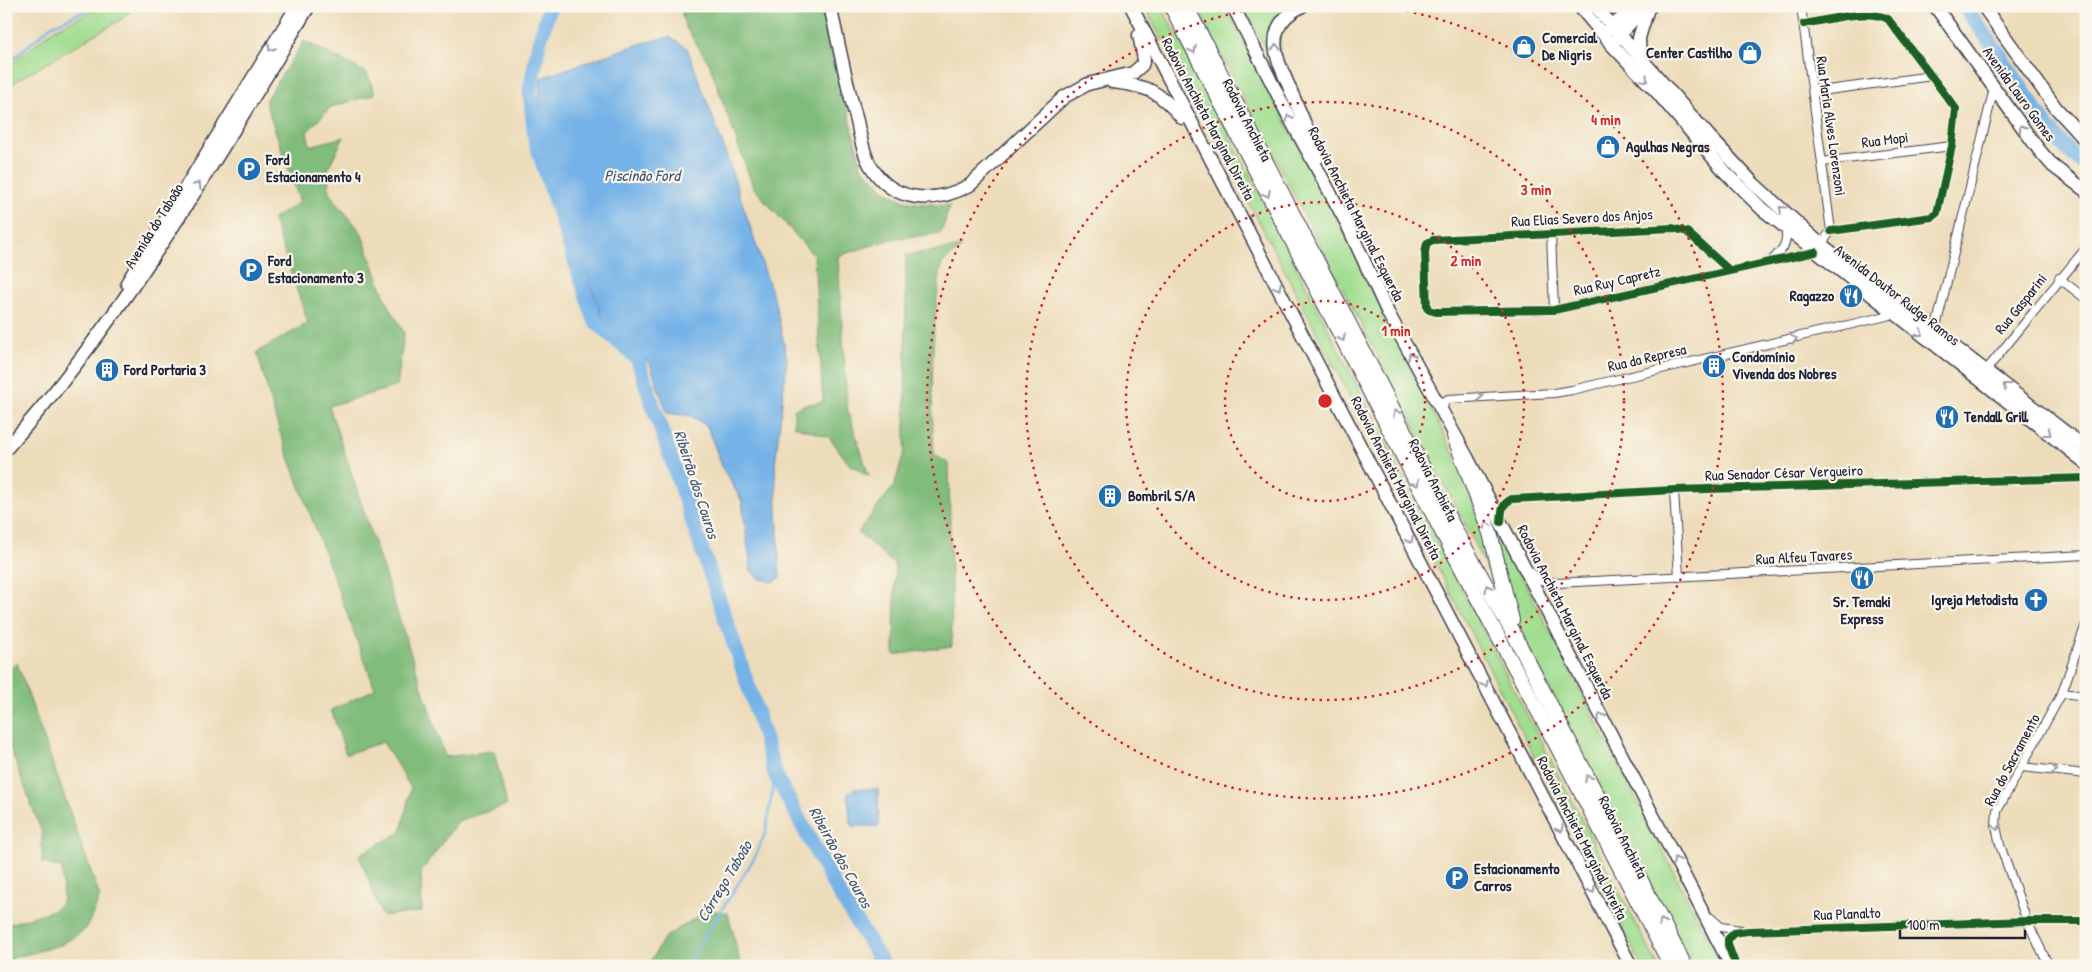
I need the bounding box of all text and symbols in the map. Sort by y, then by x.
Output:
place label: Comercial De Nigris [1542,27,1598,66]
shop icon: Comercial De Nigris [1511,34,1537,60]
street label: Rodovia Anchieta Marginal Direita [1158,35,1258,203]
shop icon: Center Castilho [1737,40,1763,66]
one-way arrow [268,42,278,51]
place label: Center Castilho [1646,42,1732,63]
street label: Avenida Lauro Gomes [1978,42,2061,146]
one-way arrow [1271,43,1282,51]
one-way arrow [1187,44,1197,53]
street label: Rua Maria Alves Lorenzoni [1811,55,1852,197]
one-way arrow [1639,74,1648,83]
street label: Rodovia Anchieta [1219,76,1275,164]
text: 4 min [1591,109,1621,130]
one-way arrow [1285,114,1295,123]
street label: Rodovia Anchieta Marginal Esquerda [1303,123,1410,305]
one-way arrow [2020,125,2028,134]
street label: Rua Mopi [1860,126,1909,153]
shop icon: Agulhas Negras [1595,134,1621,160]
place label: Agulhas Negras [1626,136,1710,158]
place label: Ford Estacionamento 4 [265,149,361,187]
parking icon: Ford Estacionamento 4 [236,156,262,182]
water label: Piscinão Ford [604,164,683,186]
street label: Avenida do Taboão [119,179,188,272]
text: 3 min [1521,179,1551,200]
one-way arrow [192,182,202,191]
one-way arrow [1261,189,1271,198]
street label: Rua Elias Severo dos Anjos [1511,203,1654,232]
one-way arrow [1778,206,1787,215]
street label: Avenida Doutor Rudge Ramos [1830,239,1964,350]
place label: Ford Estacionamento 3 [267,250,364,288]
text: 2 min [1451,250,1482,271]
parking icon: Ford Estacionamento 3 [238,257,264,283]
street label: Rua Ruy Capretz [1571,260,1663,301]
street label: Rua Gasparini [1990,269,2052,338]
one-way arrow [1272,282,1282,291]
restaurant icon: Ragazzo [1838,283,1864,309]
place label: Ragazzo [1790,285,1834,307]
text: 1 min [1381,320,1411,341]
one-way arrow [1914,328,1923,336]
one-way arrow [1336,333,1346,342]
one-way arrow [1790,334,1799,345]
street label: Rua da Represa [1606,338,1688,377]
place label: Condomínio Vivenda dos Nobres [1732,346,1837,384]
one-way arrow [1407,352,1417,361]
building icon: Condomínio Vivenda dos Nobres [1701,353,1727,379]
building icon: Ford Portaria 3 [94,357,120,383]
place label: Ford Portaria 3 [123,359,206,380]
one-way arrow [2003,383,2012,391]
one-way arrow [1477,391,1485,401]
centre of rings [1316,392,1334,410]
street label: Rodovia Anchieta Marginal Direita [1347,393,1445,563]
restaurant icon: Tendall Grill [1934,404,1960,430]
place label: Tendall Grill [1963,406,2029,427]
one-way arrow [1391,409,1402,418]
water label: Ribeirão dos Couros [669,427,725,543]
one-way arrow [2042,428,2051,436]
street label: Rodovia Anchieta [1405,436,1461,524]
street label: Rua Senador César Vergueiro [1705,459,1863,486]
one-way arrow [1410,478,1420,487]
building icon: Bombril S/A [1097,483,1123,509]
place label: Bombril S/A [1128,485,1196,506]
street label: Rodovia Anchieta Marginal Esquerda [1512,521,1619,703]
one-way arrow [1483,522,1493,530]
one-way arrow [1404,535,1414,544]
street label: Rua Alfeu Tavares [1755,543,1853,570]
restaurant icon: Sr. Temaki Express [1849,565,1875,591]
one-way arrow [1484,584,1494,593]
church icon: Igreja Metodista [2023,587,2049,613]
place label: Igreja Metodista [1931,589,2018,611]
place label: Sr. Temaki Express [1833,591,1891,630]
one-way arrow [1479,679,1489,688]
street label: Rua do Sacramento [1978,710,2045,810]
one-way arrow [1597,712,1607,721]
street label: Rodovia Anchieta Marginal Direita [1532,752,1633,923]
one-way arrow [2050,764,2058,775]
one-way arrow [1584,774,1594,783]
street label: Rodovia Anchieta [1594,792,1653,882]
water label: Ribeirão dos Couros [804,802,879,913]
one-way arrow [1554,823,1564,832]
one-way arrow [1992,823,2003,831]
water label: Córrego Taboão [691,835,758,926]
one-way arrow [1672,857,1682,866]
place label: Estacionamento Carros [1474,858,1560,896]
parking icon: Estacionamento Carros [1444,865,1470,891]
one-way arrow [1586,885,1596,894]
street label: Rua Planalto [1813,902,1881,925]
scale bar [1900,907,2024,939]
text: 100 m [1907,914,1940,935]
one-way arrow [1658,919,1668,928]

